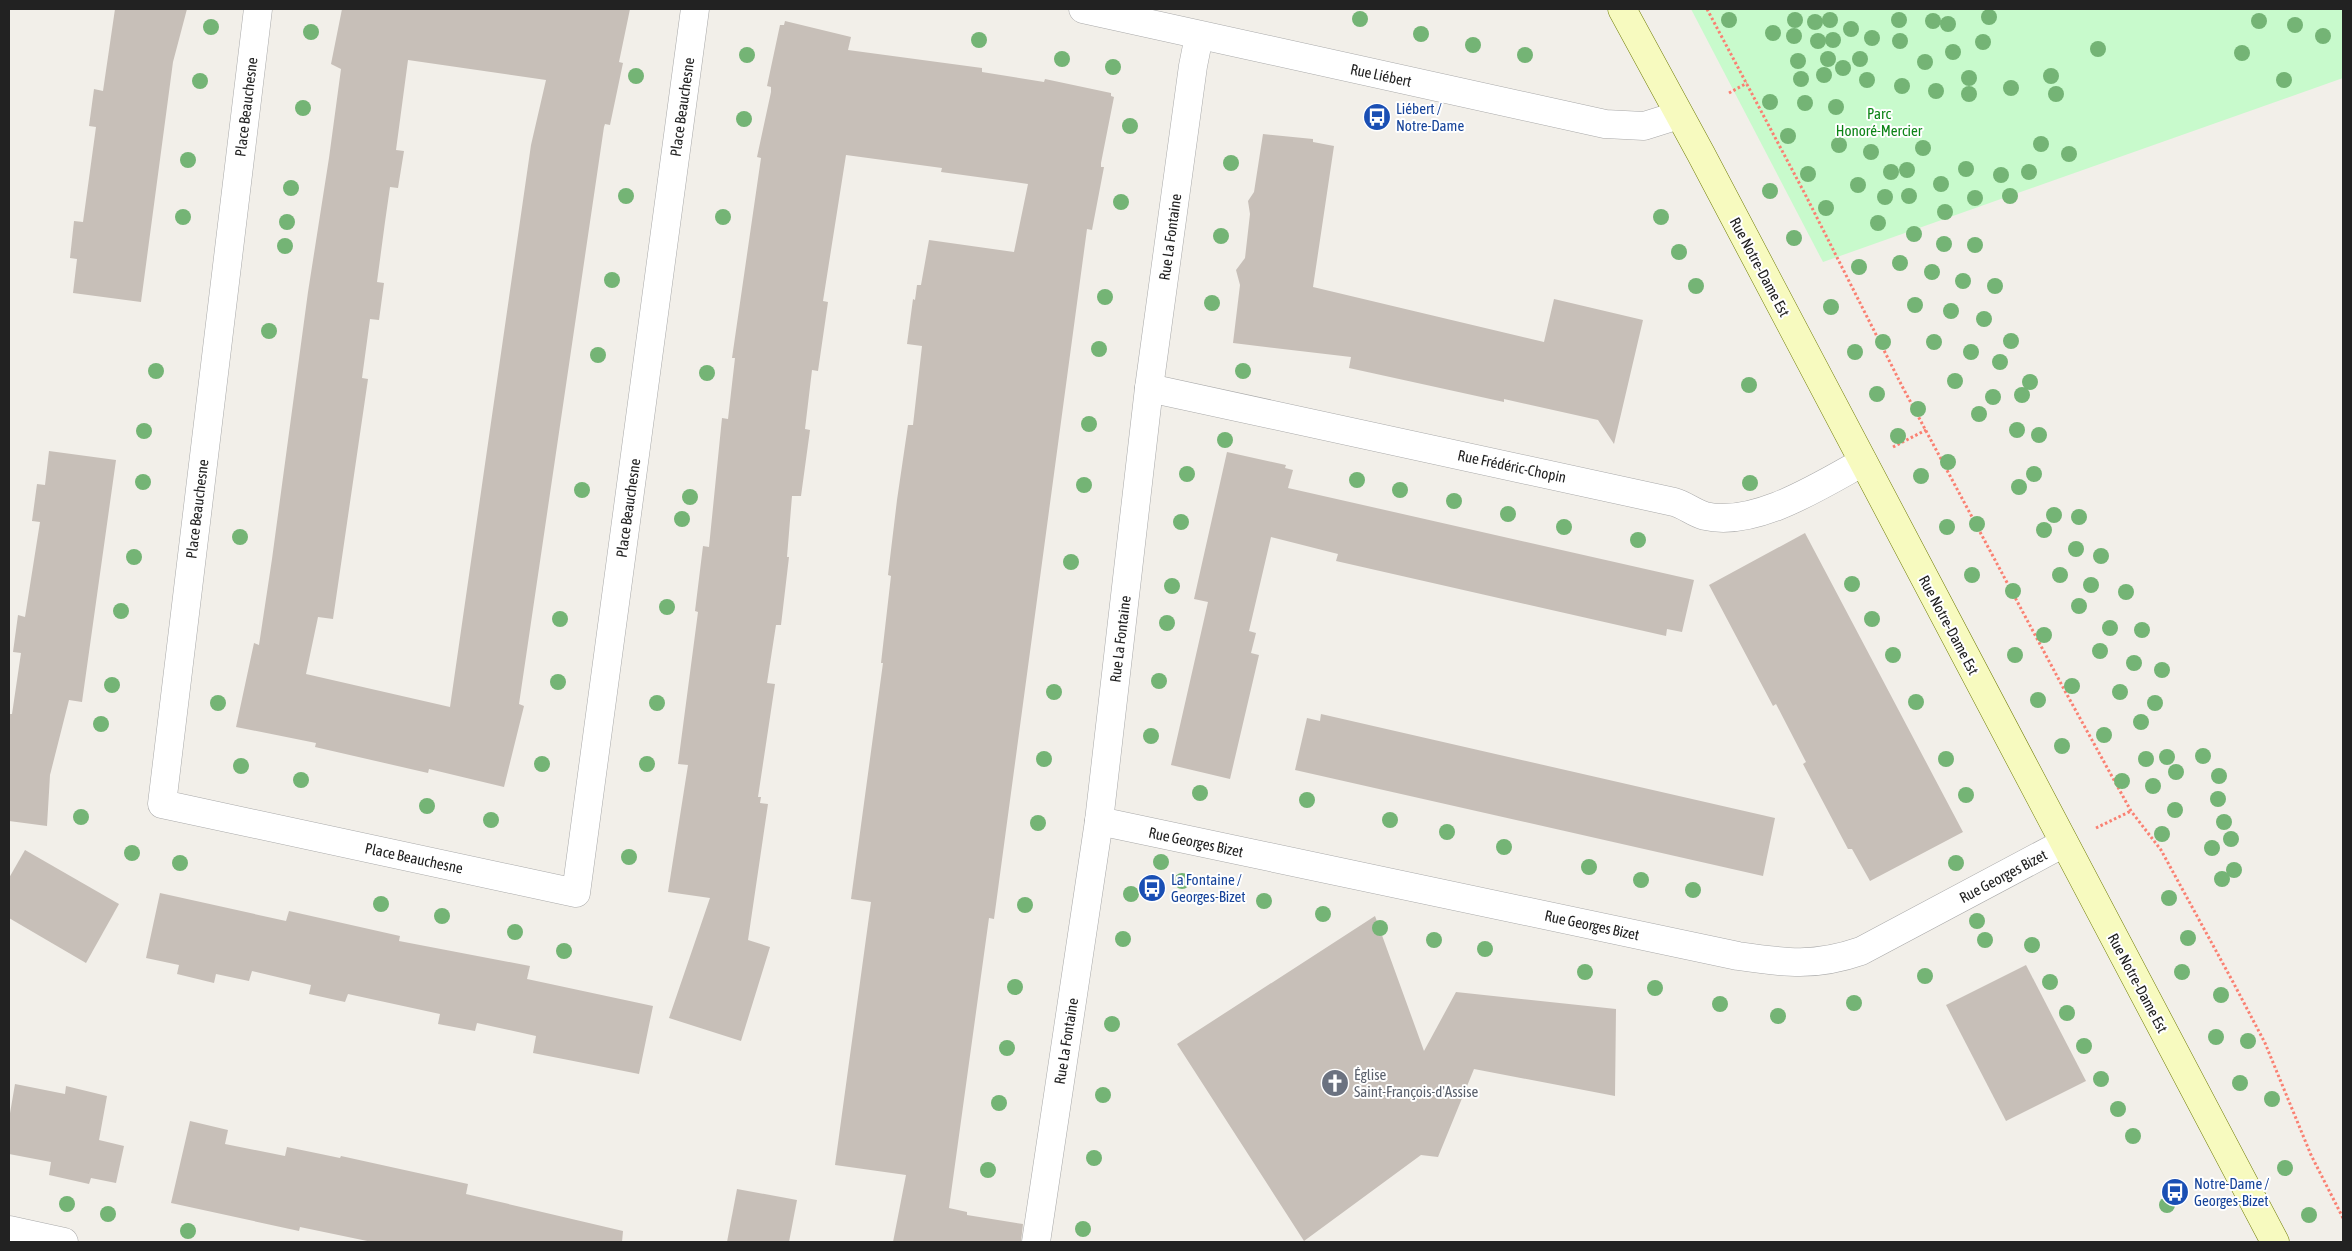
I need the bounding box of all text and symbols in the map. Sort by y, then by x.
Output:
street label: Place Beauchesne [231,56,261,158]
street label: Place Beauchesne [667,56,697,158]
street label: Rue Liébert [1349,60,1413,90]
place label: Liébert / Notre-Dame [1396,100,1464,134]
bus stop icon: Liébert / Notre-Dame [1362,102,1392,132]
park label: Parc Honoré-Mercier [1836,105,1923,139]
street label: Rue La Fontaine [1156,192,1185,281]
street label: Rue Notre-Dame Est [1727,215,1793,319]
street label: Rue Frédéric-Chopin [1456,446,1568,486]
street label: Place Beauchesne [613,457,643,559]
street label: Place Beauchesne [182,458,212,560]
street label: Rue Notre-Dame Est [1916,573,1982,677]
street label: Rue La Fontaine [1106,594,1134,683]
street label: Rue Georges Bizet [1147,824,1245,860]
street label: Place Beauchesne [363,839,465,877]
street label: Rue Georges Bizet [1956,846,2050,906]
place label: La Fontaine / Georges-Bizet [1171,871,1246,905]
bus stop icon: La Fontaine / Georges-Bizet [1137,873,1167,903]
street label: Rue Georges Bizet [1543,907,1641,943]
street label: Rue Notre-Dame Est [2105,931,2171,1035]
street label: Rue La Fontaine [1051,996,1081,1085]
place label: Église Saint-François-d'Assise [1354,1066,1479,1100]
church icon: Église Saint-François-d'Assise [1320,1068,1350,1098]
place label: Notre-Dame / Georges-Bizet [2194,1175,2269,1209]
bus stop icon: Notre-Dame / Georges-Bizet [2160,1177,2190,1207]

